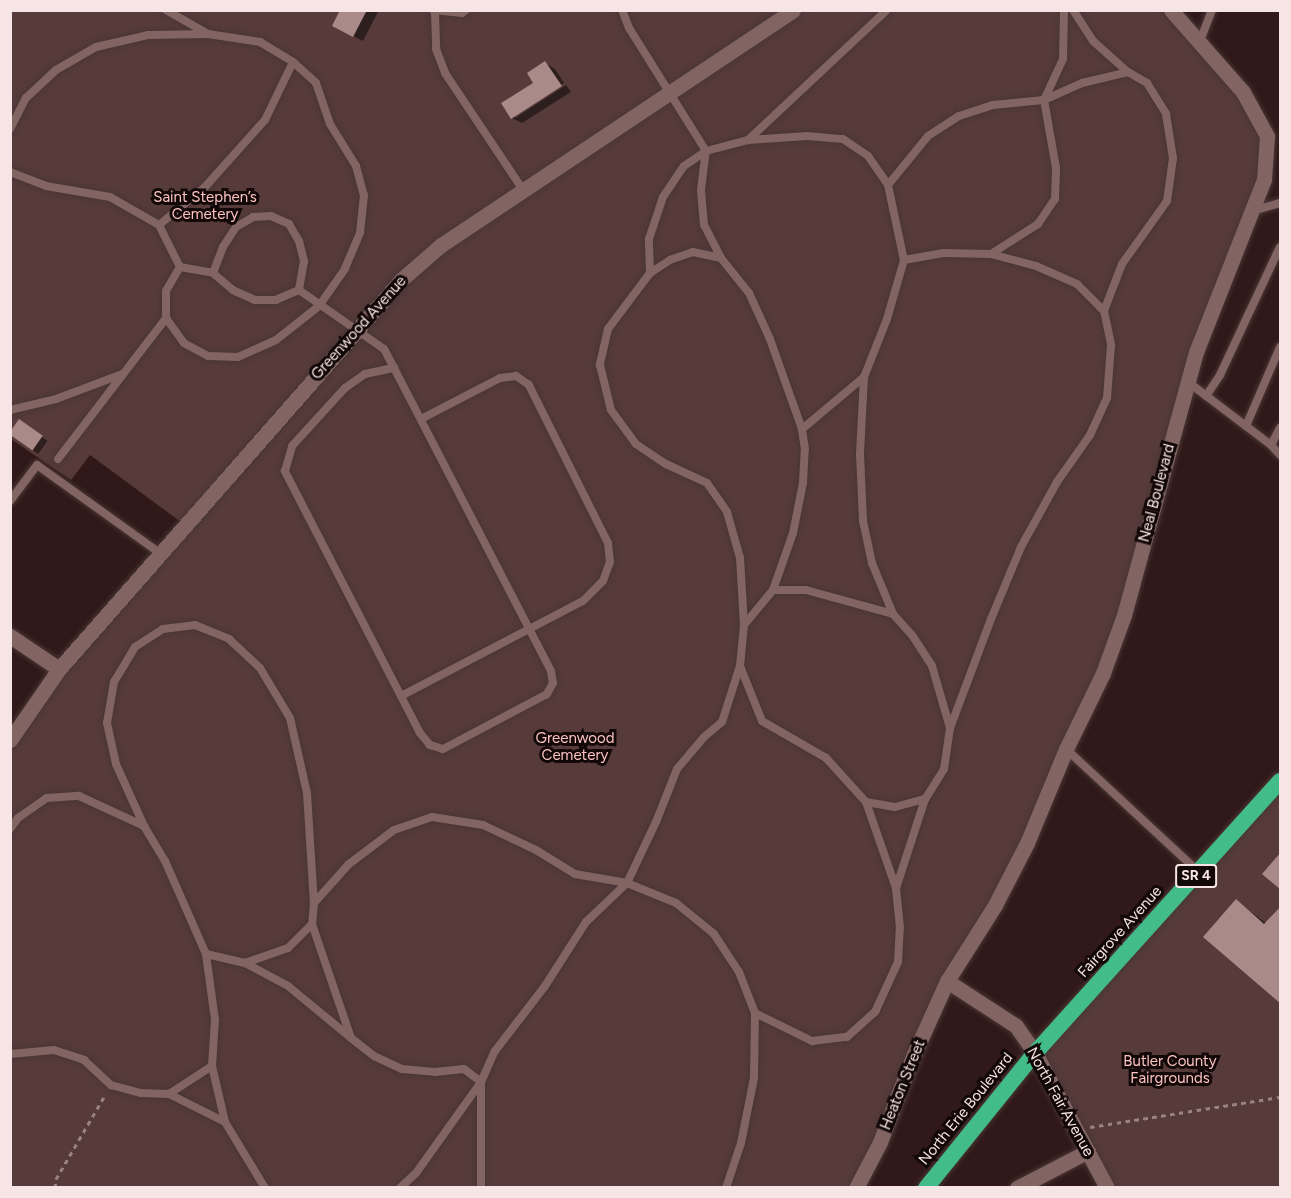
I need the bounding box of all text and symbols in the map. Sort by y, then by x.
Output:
park label: Saint Stephen’s Cemetery [153,188,257,223]
street label: Greenwood Avenue [308,272,410,384]
street label: Neal Boulevard [1135,442,1179,544]
park label: Greenwood Cemetery [536,729,614,764]
road number: SR 4 [1175,865,1217,887]
street label: Fairgrove Avenue [1074,883,1166,981]
street label: Heaton Street [877,1037,929,1133]
street label: North Fair Avenue [1023,1044,1097,1160]
street label: North Erie Boulevard [915,1049,1017,1169]
park label: Butler County Fairgrounds [1123,1052,1217,1087]

